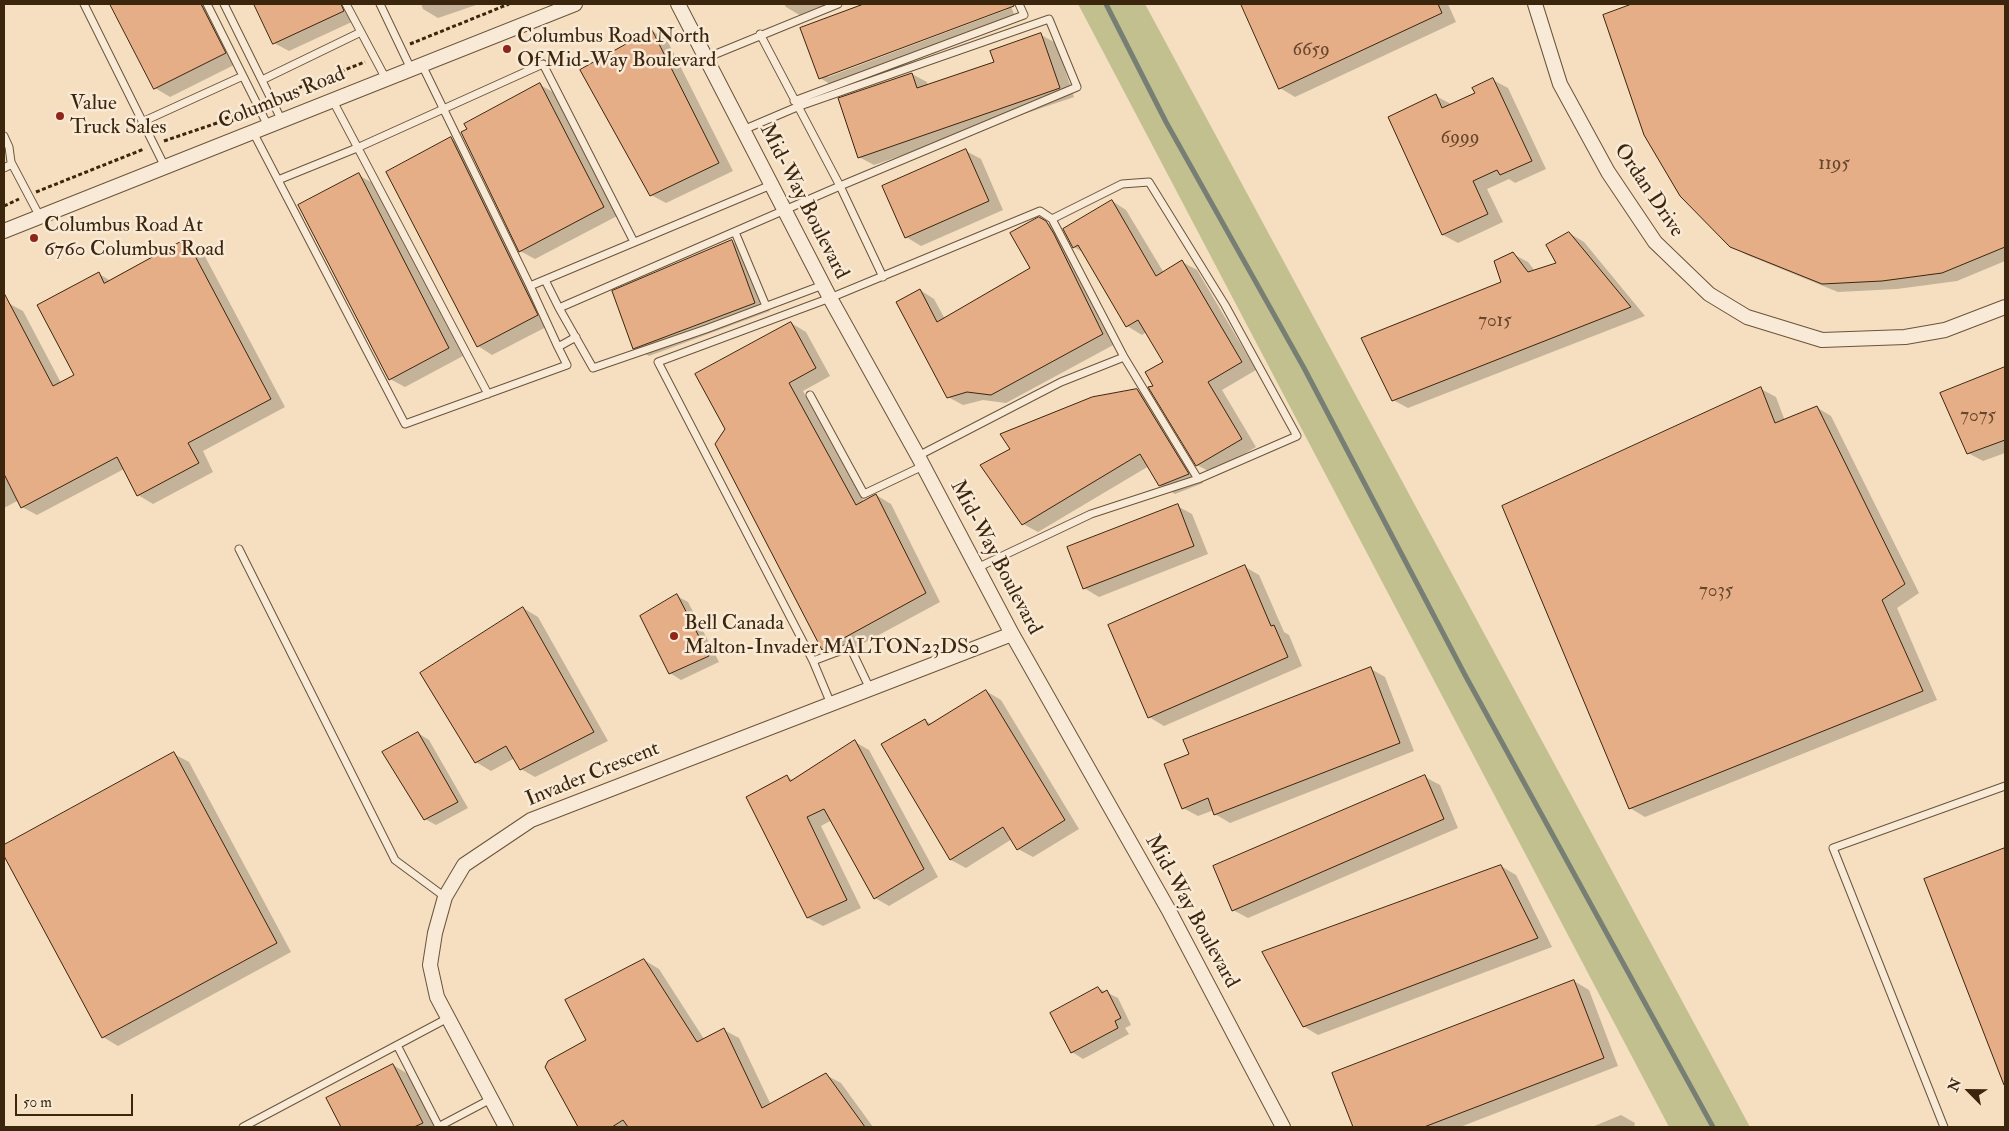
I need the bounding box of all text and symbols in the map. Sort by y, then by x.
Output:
place label: Columbus Road North Of Mid-Way Boulevard [517,24,716,74]
house number: 6659 [1292,40,1330,62]
marker: Columbus Road North Of Mid-Way Boulevard [501,43,513,55]
street label: Columbus Road [215,62,349,136]
place label: Value Truck Sales [70,91,167,141]
marker: Value Truck Sales [54,110,66,122]
street label: Mid-Way Boulevard [753,120,853,284]
house number: 6999 [1441,128,1479,150]
street label: Ordan Drive [1608,140,1688,242]
house number: 1195 [1818,154,1850,176]
place label: Columbus Road At 6760 Columbus Road [44,213,224,263]
marker: Columbus Road At 6760 Columbus Road [28,232,40,244]
house number: 7015 [1478,311,1512,333]
house number: 7075 [1960,406,1996,428]
street label: Mid-Way Boulevard [944,477,1046,639]
house number: 7035 [1699,581,1733,603]
place label: Bell Canada Malton-Invader MALTON23DS0 [684,611,980,661]
marker: Bell Canada Malton-Invader MALTON23DS0 [668,630,680,642]
street label: Invader Crescent [523,737,663,813]
street label: Mid-Way Boulevard [1139,831,1243,993]
north arrow [1944,1066,1994,1116]
text: N [1944,1076,1965,1094]
scale bar [18,1084,135,1116]
text: 50 m [23,1093,52,1112]

